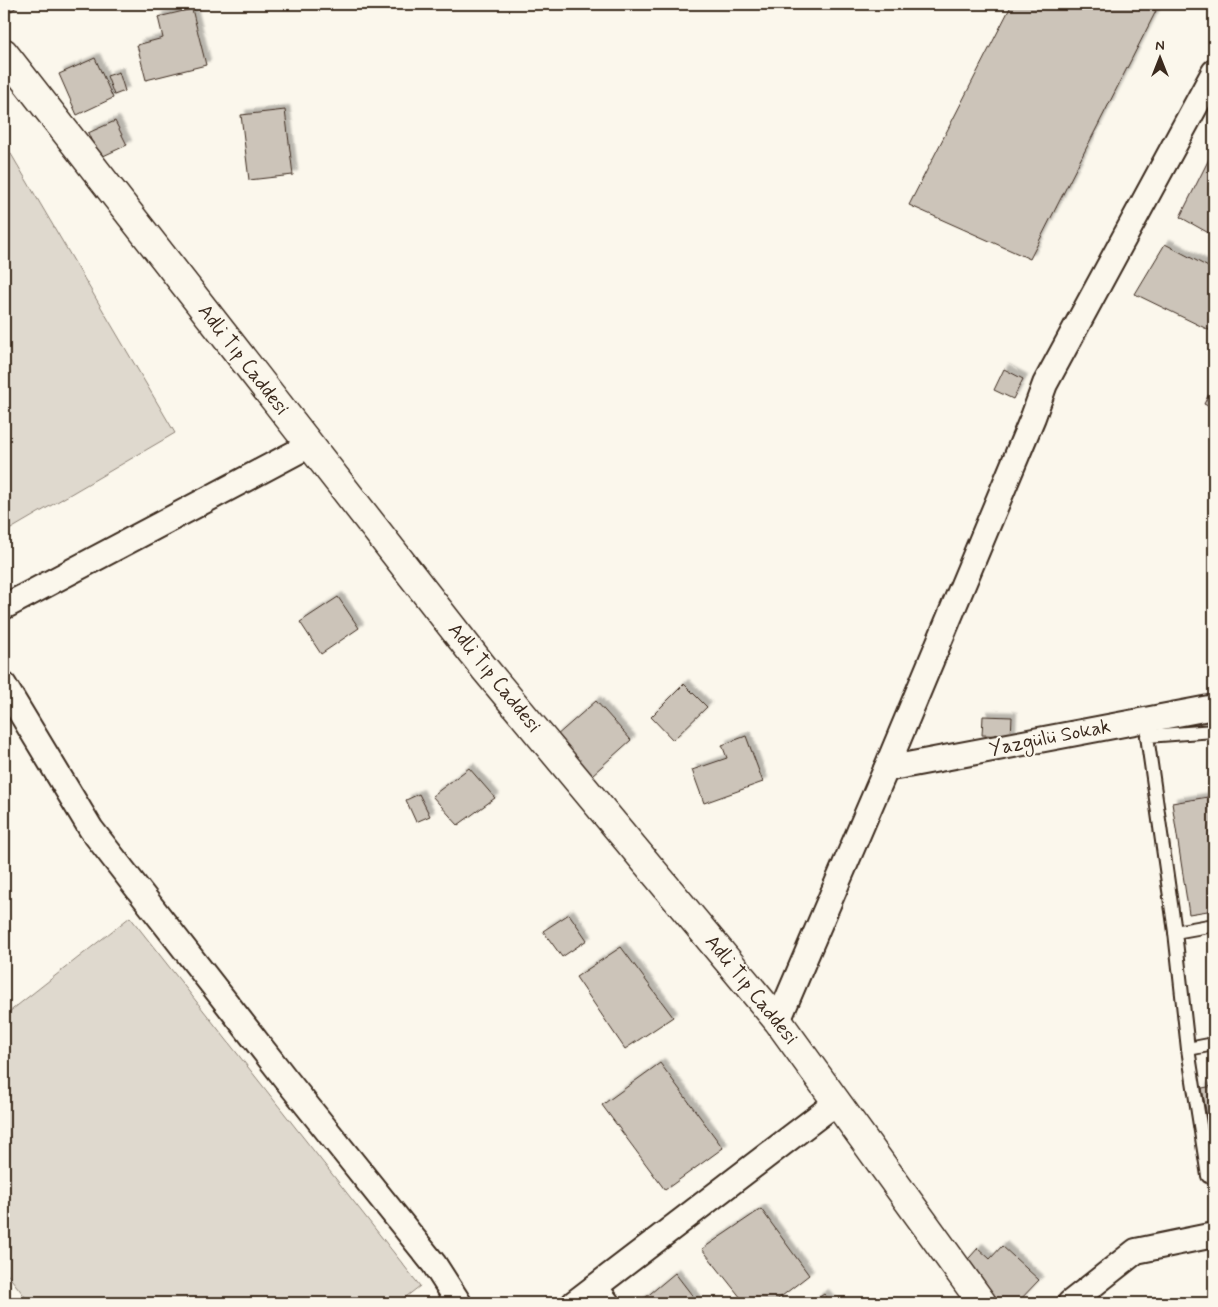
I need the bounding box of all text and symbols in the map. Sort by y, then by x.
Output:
north arrow [1136,32,1186,82]
text: N [1155,37,1165,55]
street label: Adli Tıp Caddesi [191,299,295,421]
street label: Adli Tıp Caddesi [441,617,547,739]
street label: Yazgülü Sokak [987,713,1113,764]
street label: Adli Tıp Caddesi [698,929,804,1051]

